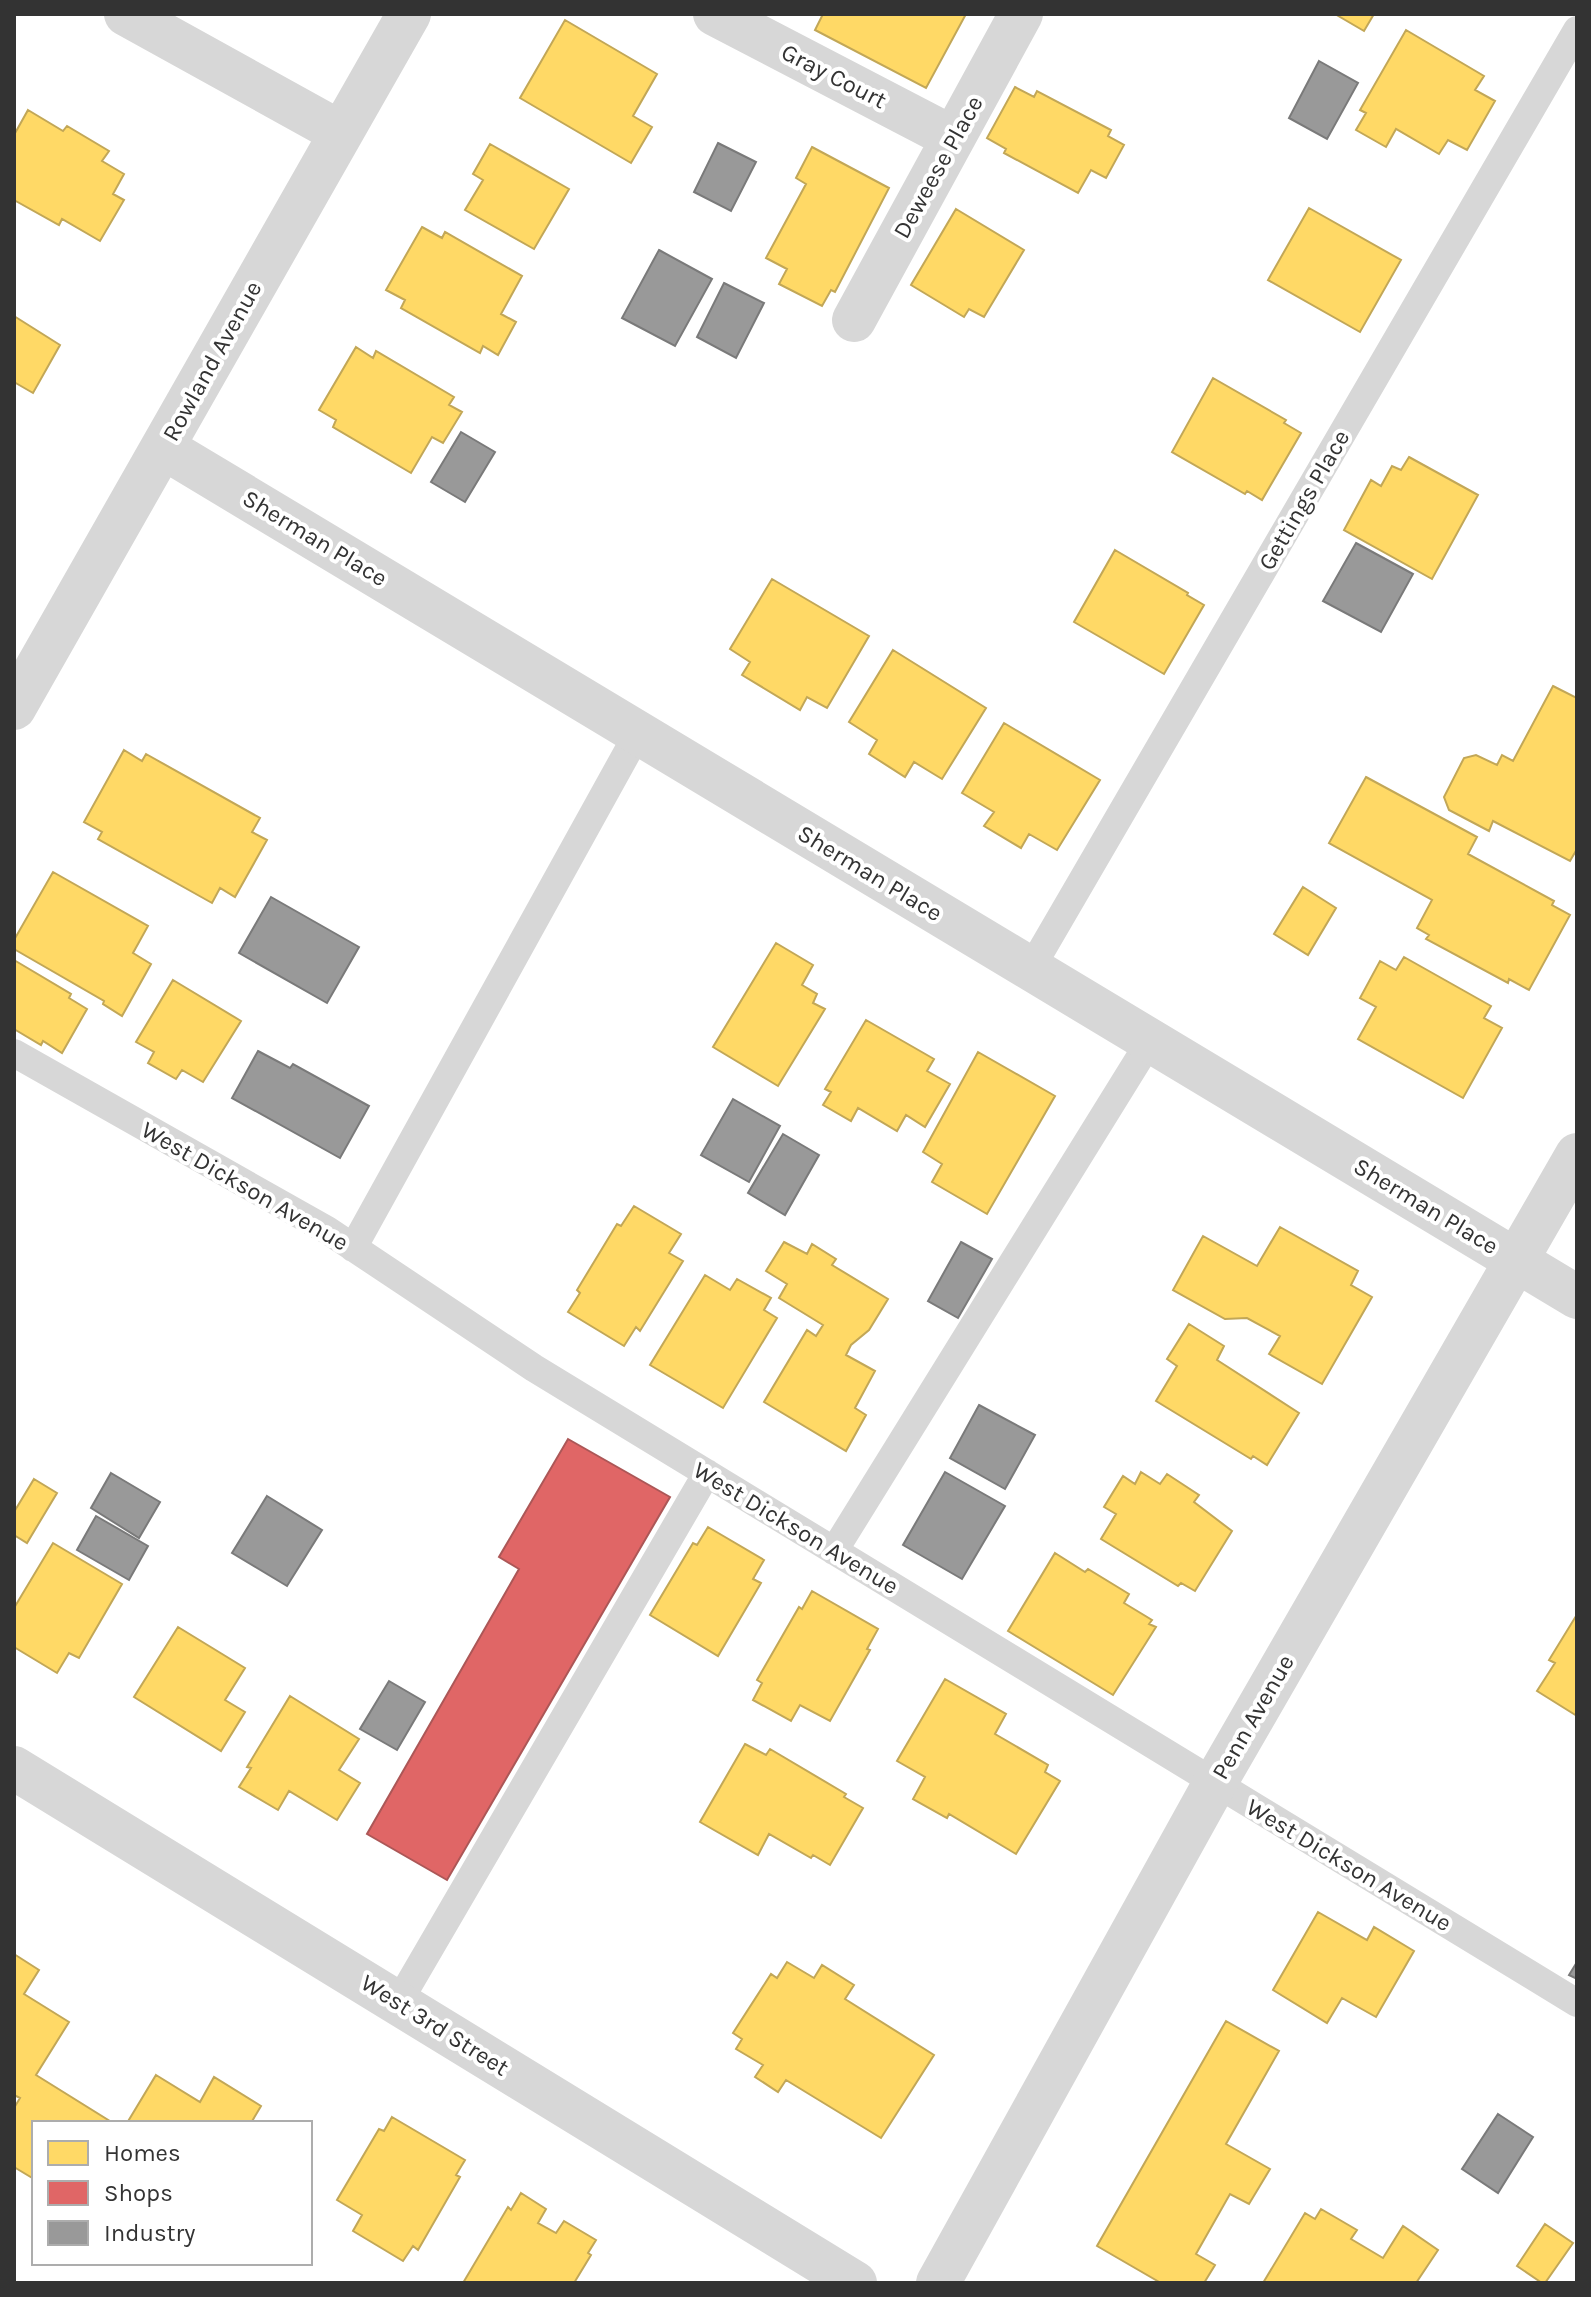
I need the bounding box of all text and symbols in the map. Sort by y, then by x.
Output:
street label: Gray Court [777,38,891,114]
street label: Deweese Place [887,91,989,243]
street label: Rowland Avenue [156,276,268,446]
street label: Gettings Place [1253,425,1355,575]
street label: Sherman Place [238,484,392,592]
street label: Sherman Place [793,819,947,927]
street label: West Dickson Avenue [137,1115,353,1257]
street label: Sherman Place [1349,1152,1503,1260]
street label: West Dickson Avenue [688,1456,904,1600]
street label: Penn Avenue [1206,1650,1300,1784]
street label: West Dickson Avenue [1241,1793,1457,1937]
street label: West 3rd Street [356,1968,514,2082]
legend [32,2121,312,2265]
text: Homes [104,2139,181,2167]
text: Shops [104,2179,173,2207]
text: Industry [104,2219,195,2247]

